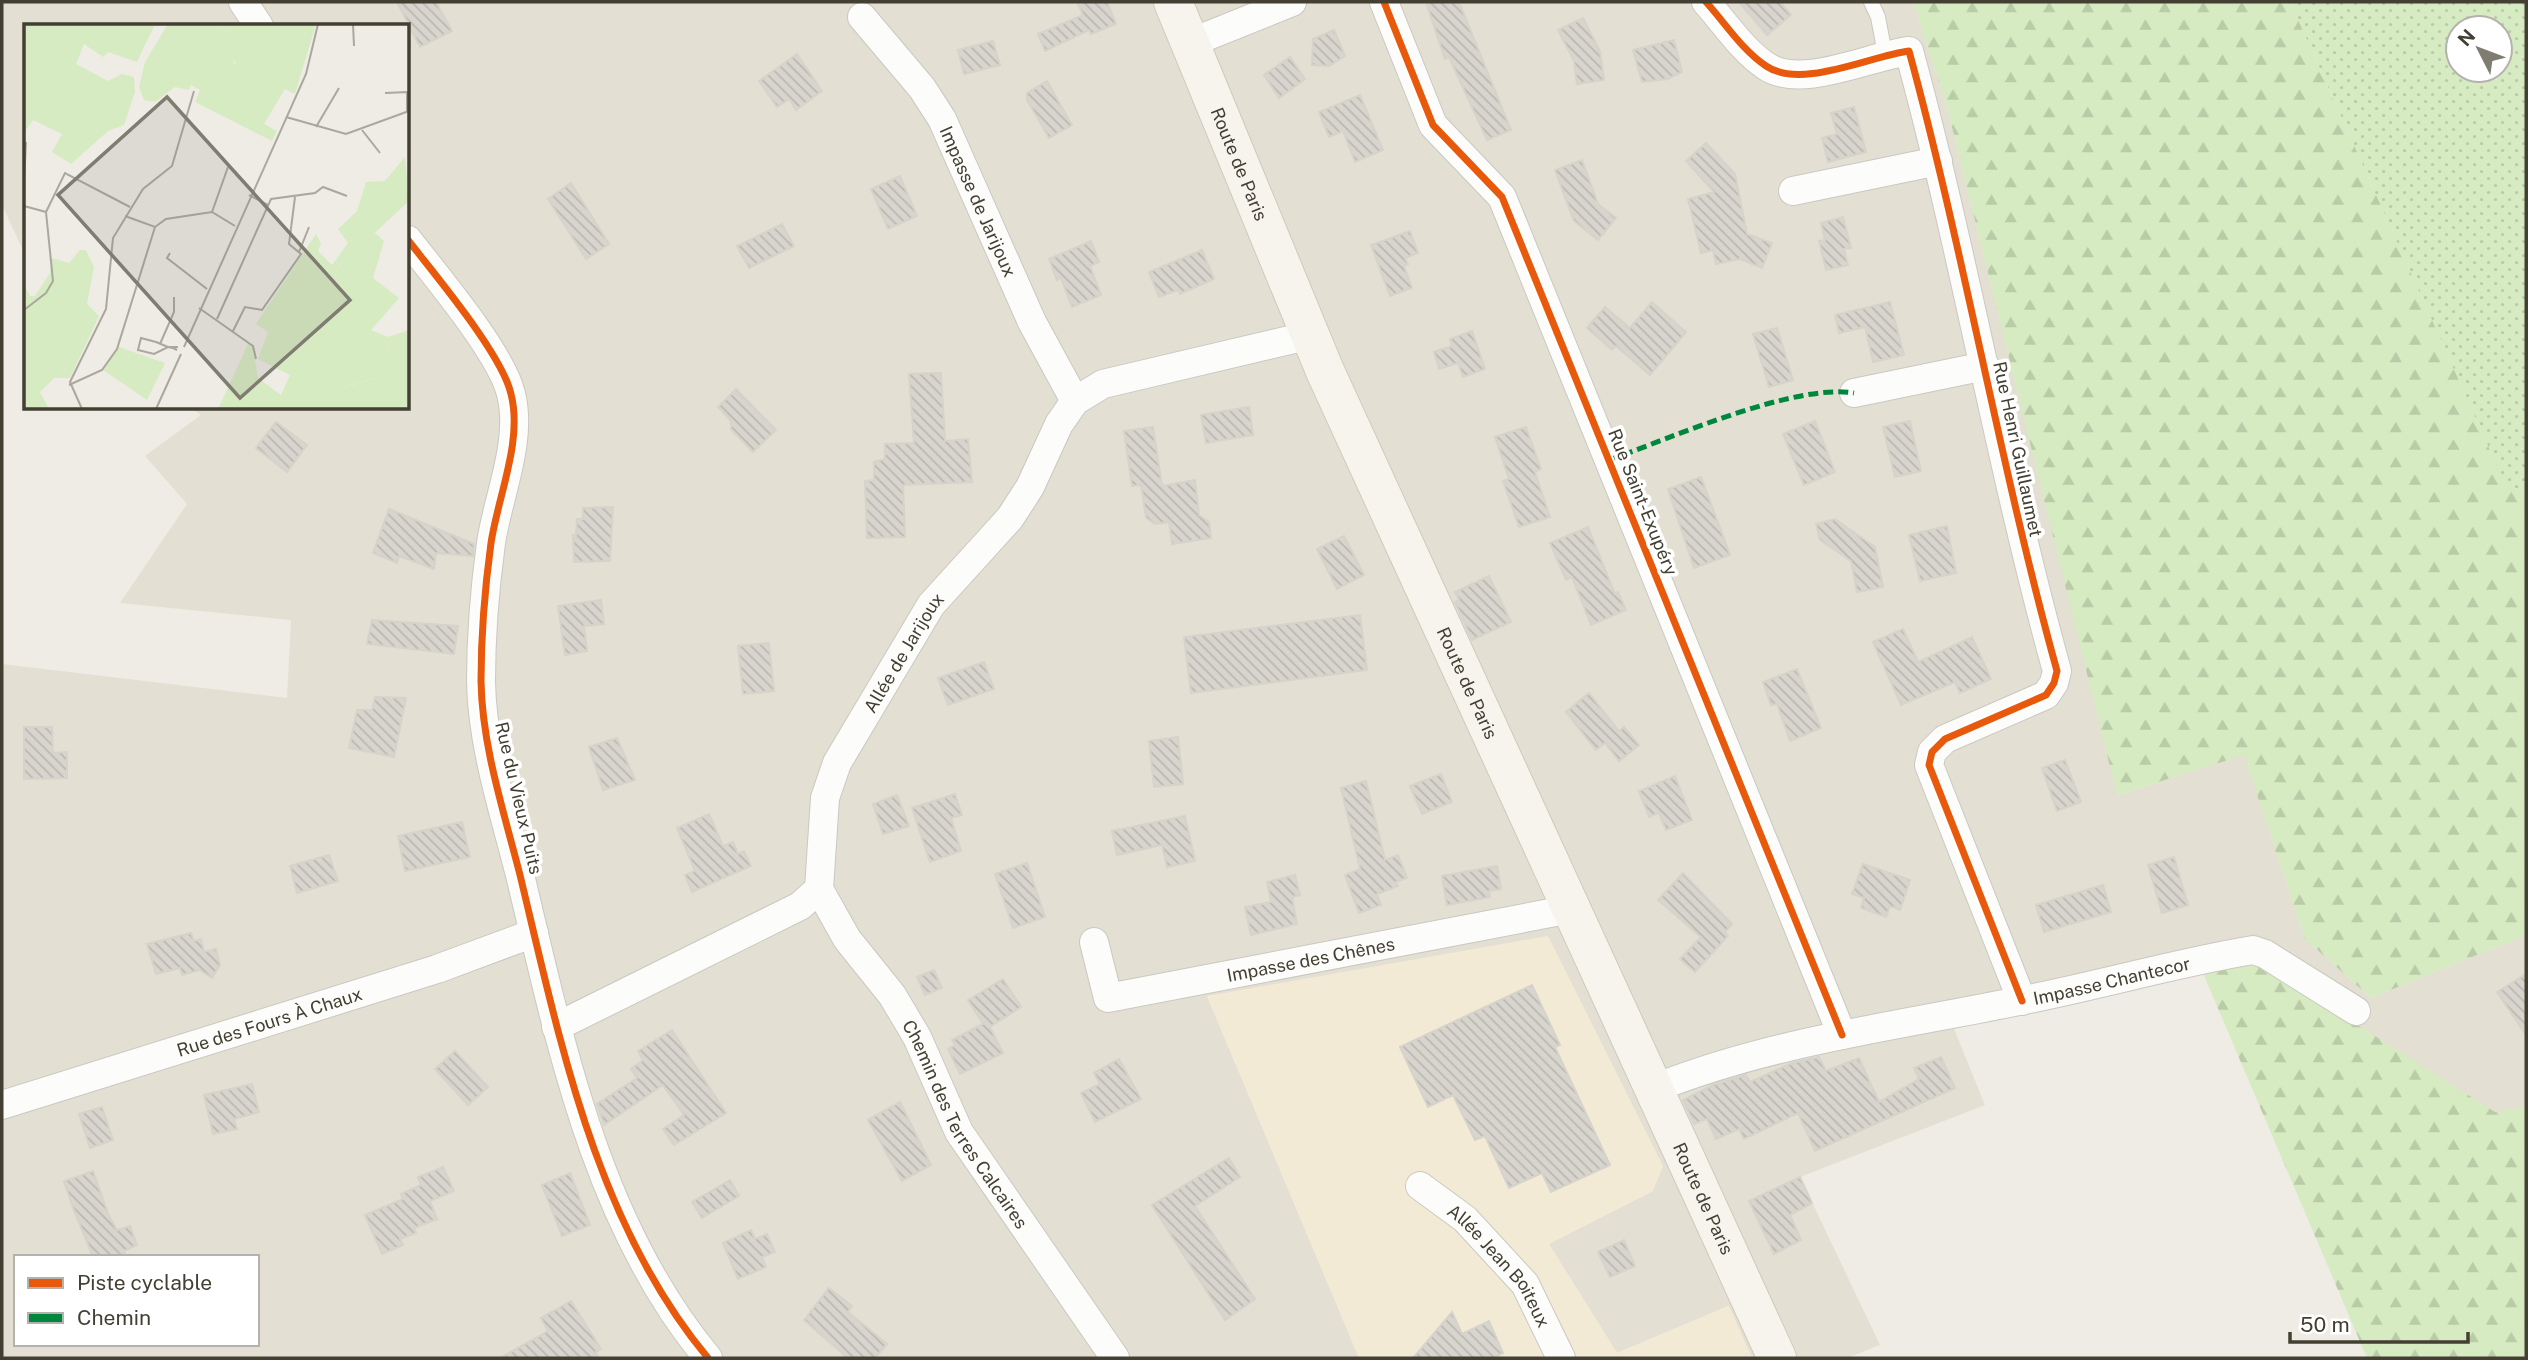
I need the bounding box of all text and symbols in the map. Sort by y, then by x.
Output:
north arrow [2444,14,2514,84]
inset map [24,24,410,410]
text: N [2453,25,2480,51]
street label: Route de Paris [1207,104,1272,224]
street label: Impasse de Jarijoux [936,123,1021,280]
street label: Rue Henri Guillaumet [1989,359,2047,539]
street label: Rue Saint-Exupéry [1604,426,1682,579]
street label: Allée de Jarijoux [859,588,948,716]
street label: Route de Paris [1433,624,1502,742]
street label: Rue du Vieux Puits [491,720,547,876]
street label: Impasse des Chênes [1225,933,1396,985]
street label: Impasse Chantecor [2031,952,2192,1008]
street label: Rue des Fours À Chaux [174,983,365,1060]
street label: Chemin des Terres Calcaires [899,1016,1033,1232]
street label: Route de Paris [1669,1139,1739,1257]
street label: Allée Jean Boiteux [1444,1199,1555,1331]
legend [14,1255,259,1346]
text: Piste cyclable [77,1270,212,1295]
scale bar [2290,1300,2468,1344]
text: Chemin [77,1305,151,1330]
text: 50 m [2300,1312,2350,1337]

